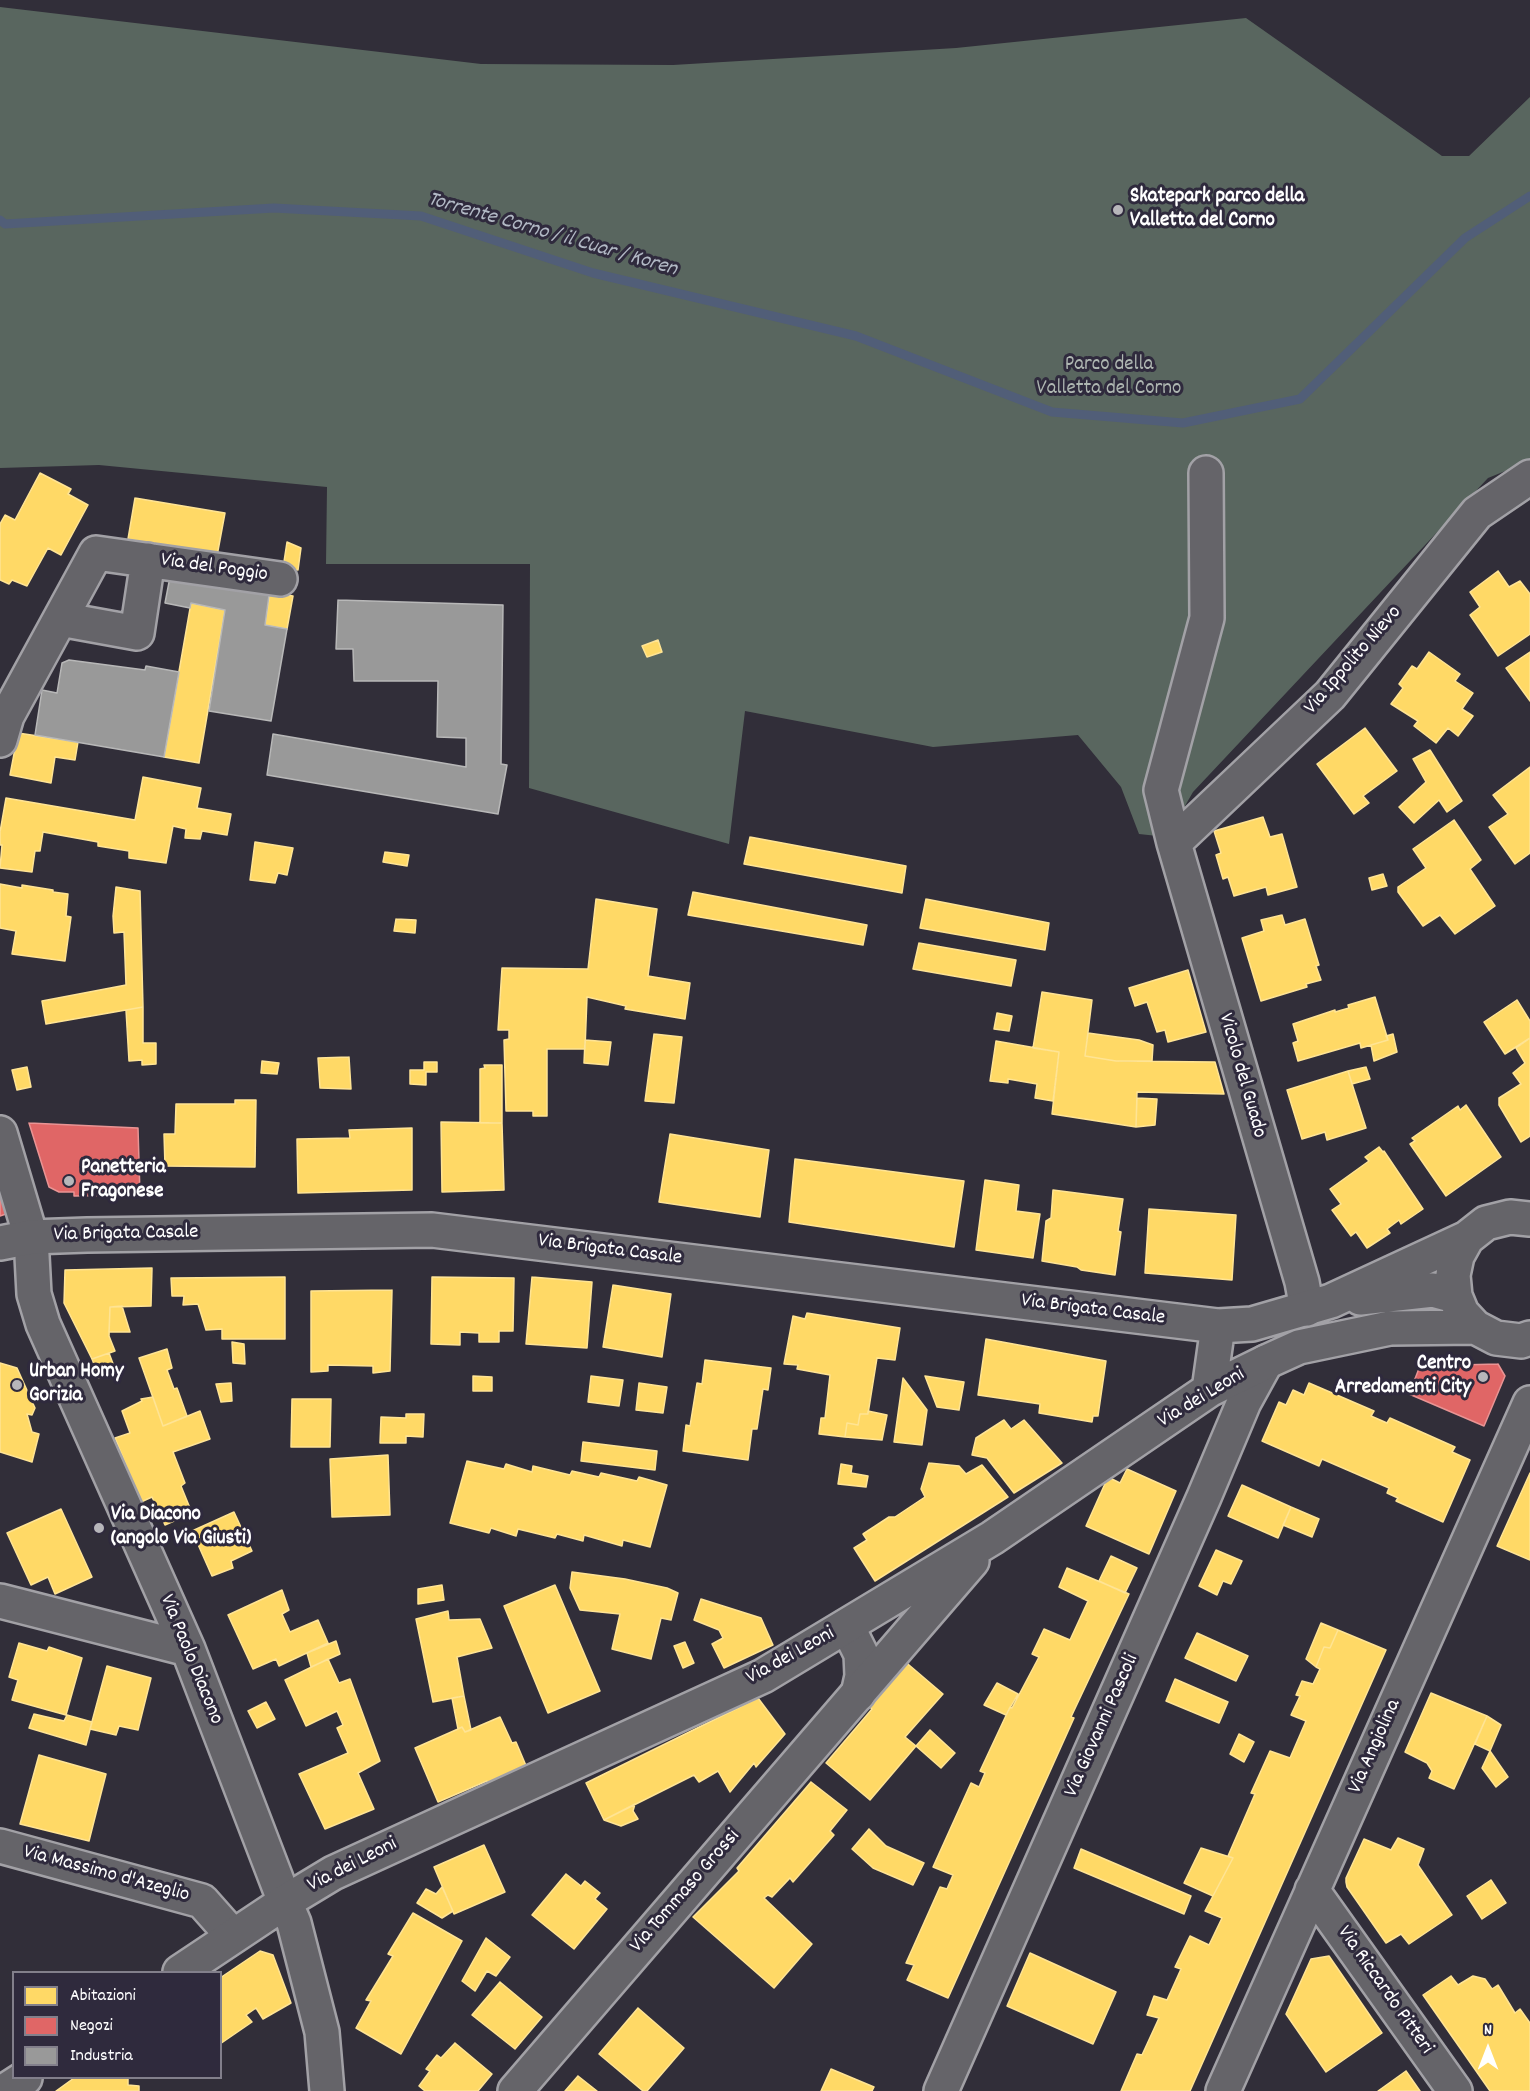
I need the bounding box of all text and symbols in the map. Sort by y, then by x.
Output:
place label: Skatepark parco della Valletta del Corno [1130,185,1304,235]
water label: Torrente Corno / il Cuar / Koren [424,188,680,284]
marker: Skatepark parco della Valletta del Corno [1111,203,1125,217]
park label: Parco della Valletta del Corno [1037,353,1181,403]
street label: Via del Poggio [159,549,269,589]
street label: Via Ippolito Nievo [1300,601,1408,721]
street label: Vicolo del Guado [1211,1011,1271,1141]
place label: Panetteria Fragonese [81,1156,166,1206]
marker: Panetteria Fragonese [62,1174,76,1188]
street label: Via Brigata Casale [53,1221,199,1249]
street label: Via Brigata Casale [537,1230,683,1272]
street label: Via Brigata Casale [1020,1290,1166,1332]
place label: Centro Arredamenti City [1335,1352,1471,1402]
place label: Urban Homy Gorizia [29,1360,123,1410]
street label: Via dei Leoni [1154,1363,1250,1435]
marker: Centro Arredamenti City [1476,1370,1490,1384]
marker: Urban Homy Gorizia [10,1378,24,1392]
place label: Via Diacono (angolo Via Giusti) [111,1503,251,1553]
marker: Via Diacono (angolo Via Giusti) [92,1521,106,1535]
street label: Via Paolo Diacono [152,1591,228,1729]
street label: Via dei Leoni [742,1622,840,1692]
street label: Via Giovanni Pascoli [1060,1651,1146,1801]
street label: Via Angiolina [1344,1696,1408,1798]
street label: Via Tommaso Grossi [626,1825,746,1959]
street label: Via dei Leoni [304,1833,402,1899]
street label: Via Massimo d'Azeglio [20,1841,192,1909]
street label: Via Riccardo Pitteri [1330,1922,1438,2060]
legend [12,1971,222,2079]
text: Abitazioni [70,1984,136,2009]
text: Negozi [70,2014,113,2039]
north arrow [1458,2019,1518,2079]
text: N [1484,2019,1492,2042]
text: Industria [70,2044,133,2069]

